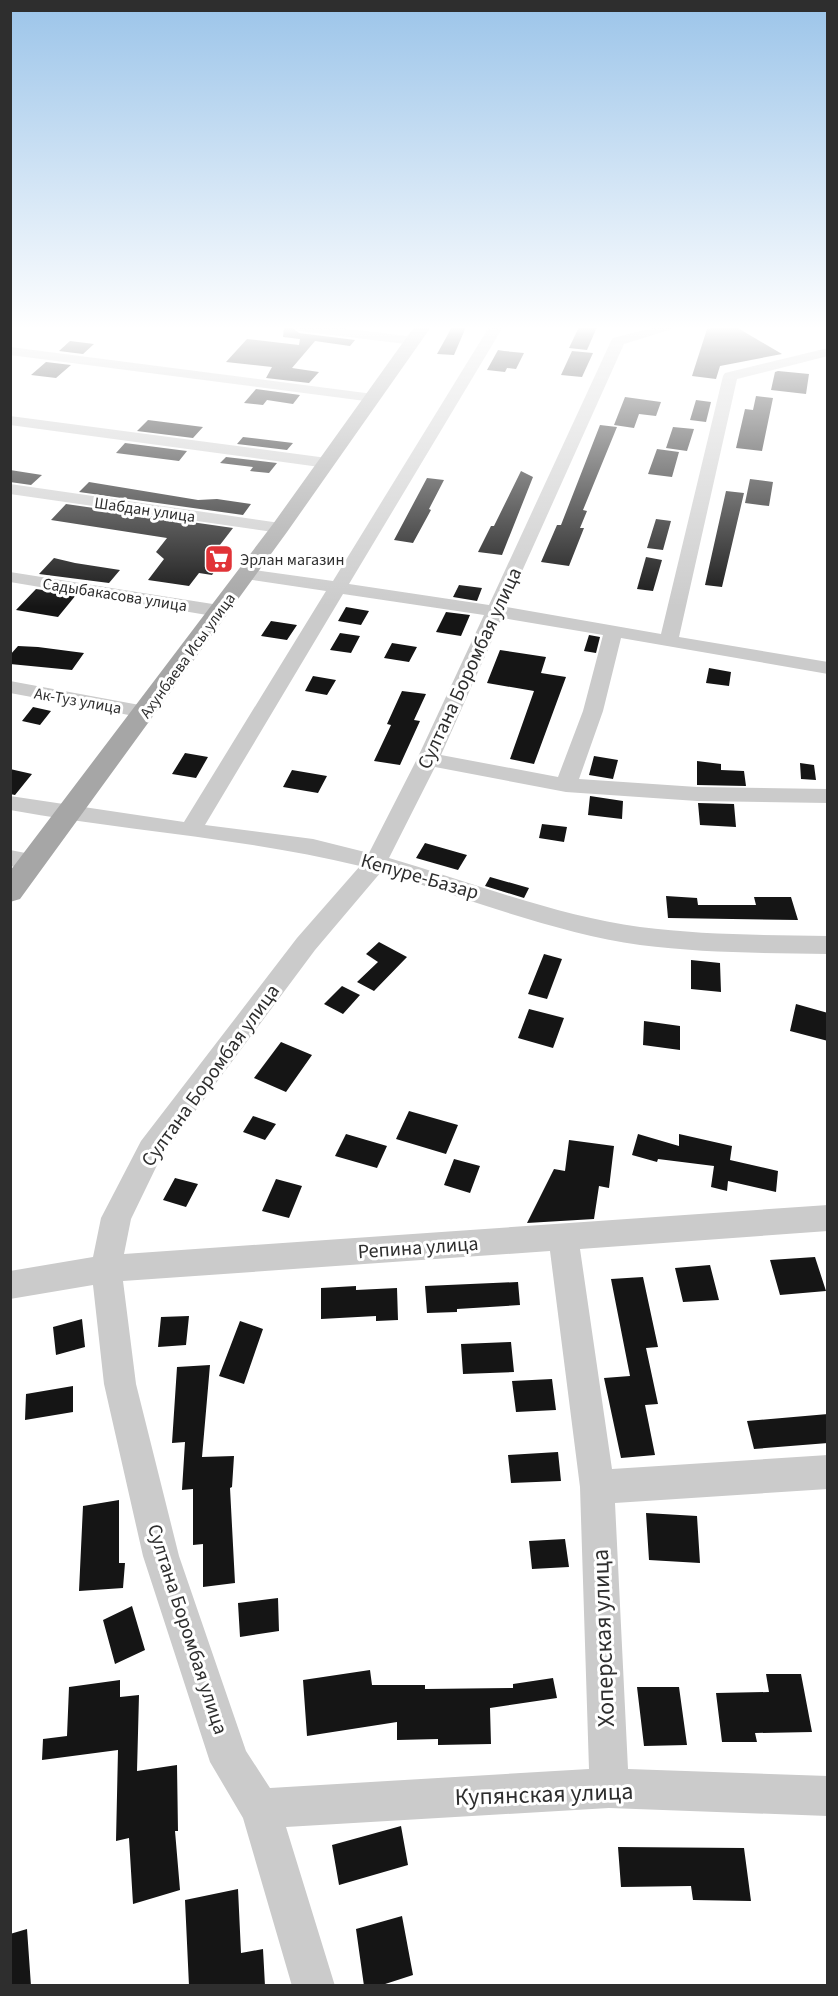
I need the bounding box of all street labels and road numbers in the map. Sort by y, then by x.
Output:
street label: Шабдан улица [93,492,197,528]
street label: Султана Боромбая улица [411,563,529,774]
street label: Садыбакасова улица [41,573,189,617]
street label: Ахунбаева Исы улица [135,588,241,723]
street label: Ак-Туз улица [32,682,123,719]
street label: Кепуре-Базар [358,847,482,907]
street label: Султана Боромбая улица [135,978,287,1173]
street label: Репина улица [357,1230,479,1266]
street label: Султана Боромбая улица [140,1521,234,1738]
street label: Хоперская улица [583,1548,624,1728]
street label: Купянская улица [454,1774,634,1815]

